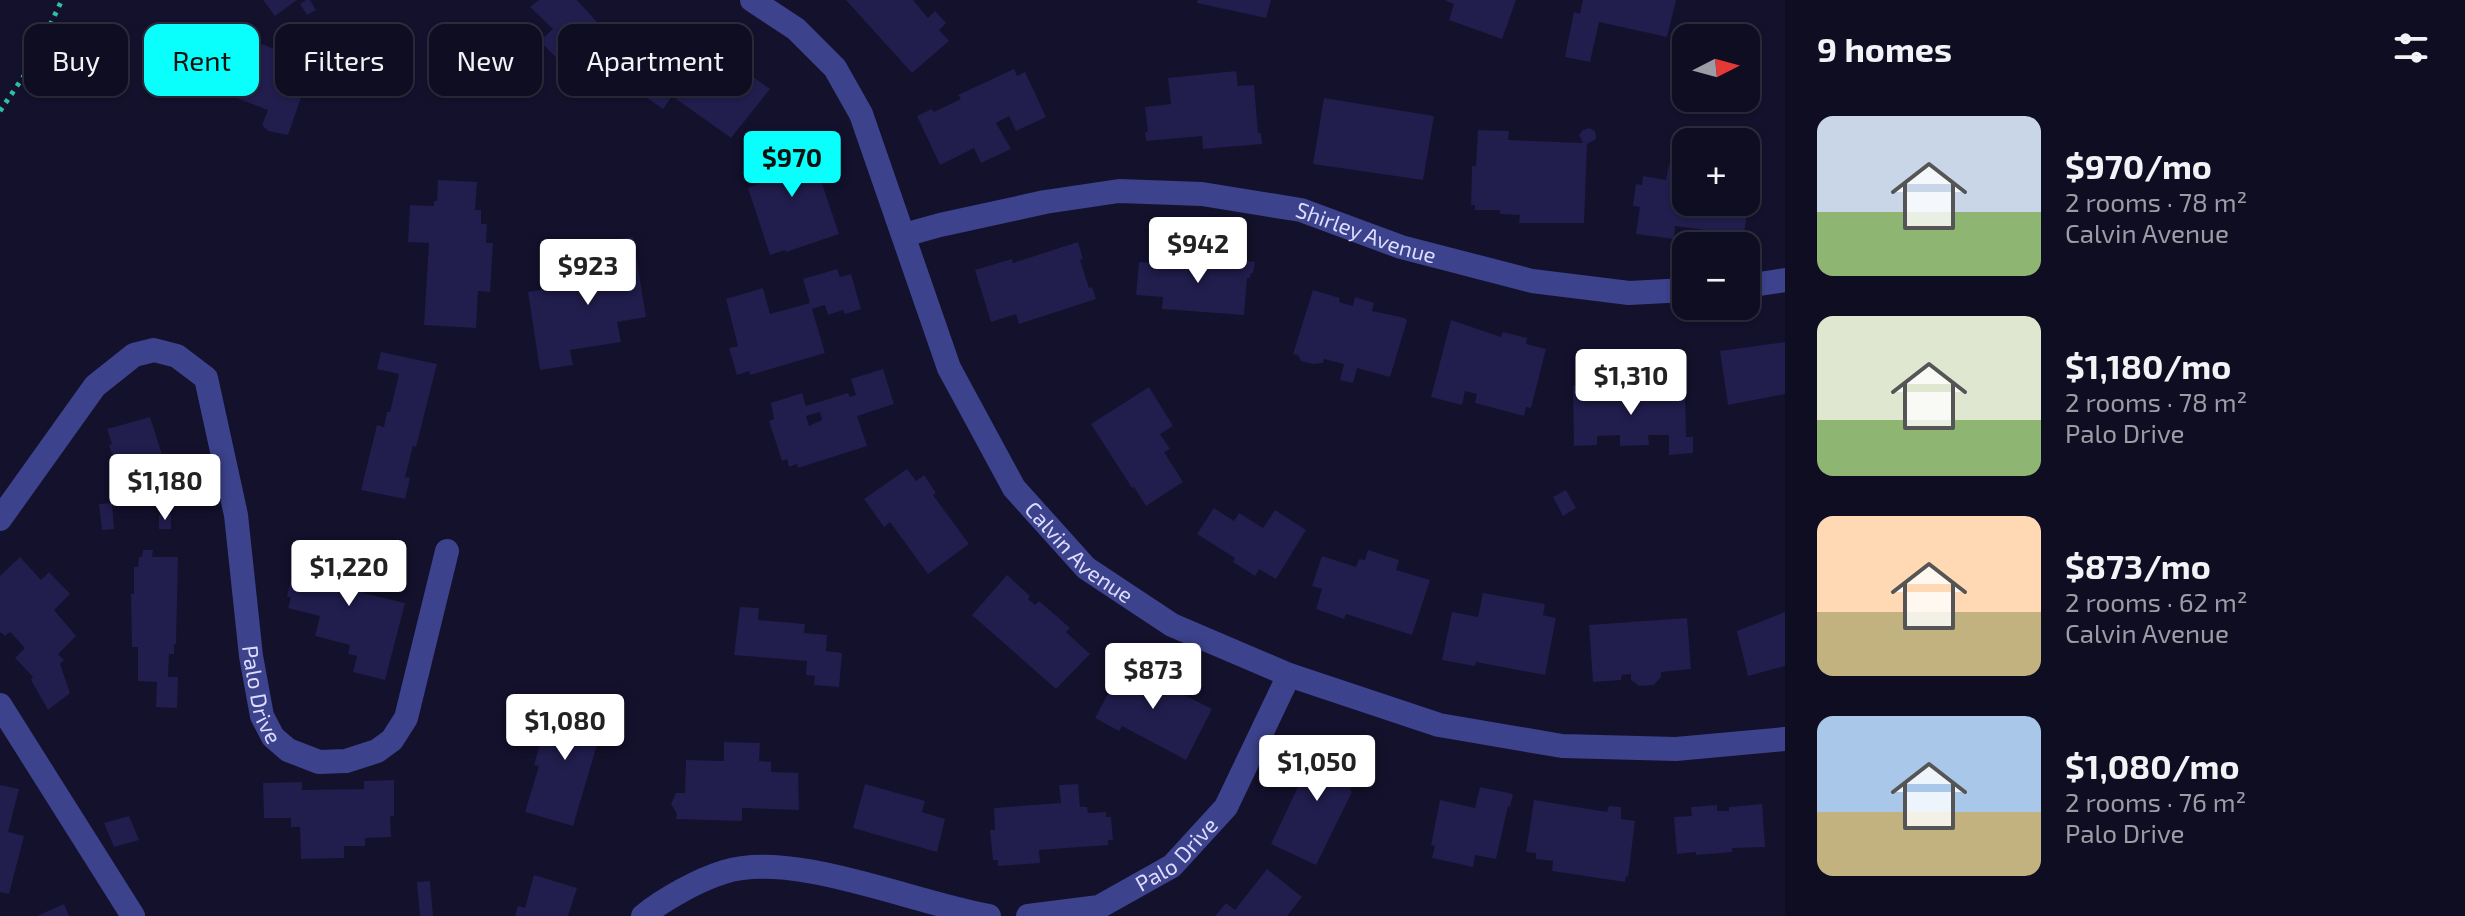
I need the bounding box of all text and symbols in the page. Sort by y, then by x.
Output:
chip: Buy [24,24,128,96]
chip: Rent [144,24,259,96]
chip: Filters [275,24,413,96]
chip: New [429,24,542,96]
chip: Apartment [558,24,752,96]
north arrow [1672,24,1760,112]
map controls [1672,24,1760,320]
icon: filters [2389,26,2433,70]
text: 9 homes [1817,28,1952,69]
button: + [1672,128,1760,216]
pin: $970 [745,131,839,199]
text: $970 [762,141,822,172]
text: $970/mo [2065,145,2212,186]
icon: home [1881,148,1977,244]
text: 2 rooms · 78 m² [2065,186,2247,217]
street label: Shirley Avenue [1293,195,1439,268]
pin: $942 [1151,217,1245,285]
text: Calvin Avenue [2065,217,2229,248]
text: $942 [1167,227,1229,258]
button: − [1672,232,1760,320]
pin: $923 [541,239,635,307]
text: $923 [558,249,618,280]
text: $1,180/mo [2065,345,2231,386]
icon: home [1881,348,1977,444]
pin: $1,310 [1566,349,1696,417]
text: $1,310 [1594,359,1668,390]
text: 2 rooms · 78 m² [2065,386,2247,417]
text: Palo Drive [2065,417,2185,448]
pin: $1,180 [100,454,230,522]
text: $1,180 [127,464,203,495]
street label: Calvin Avenue [1020,495,1139,608]
pin: $1,220 [284,540,414,608]
text: $873/mo [2065,545,2211,586]
icon: home [1881,548,1977,644]
text: $1,220 [309,550,389,581]
text: 2 rooms · 62 m² [2065,586,2248,617]
text: Calvin Avenue [2065,617,2229,648]
pin: $873 [1106,643,1200,711]
street label: Palo Drive [238,644,288,748]
text: $873 [1123,653,1183,684]
pin: $1,080 [500,694,630,762]
text: $1,080 [524,704,606,735]
pin: $1,050 [1252,735,1382,803]
text: $1,050 [1277,745,1357,776]
text: $1,080/mo [2065,745,2239,786]
icon: home [1881,748,1977,844]
text: 2 rooms · 76 m² [2065,786,2246,817]
street label: Palo Drive [1130,811,1222,896]
text: Palo Drive [2065,817,2185,848]

